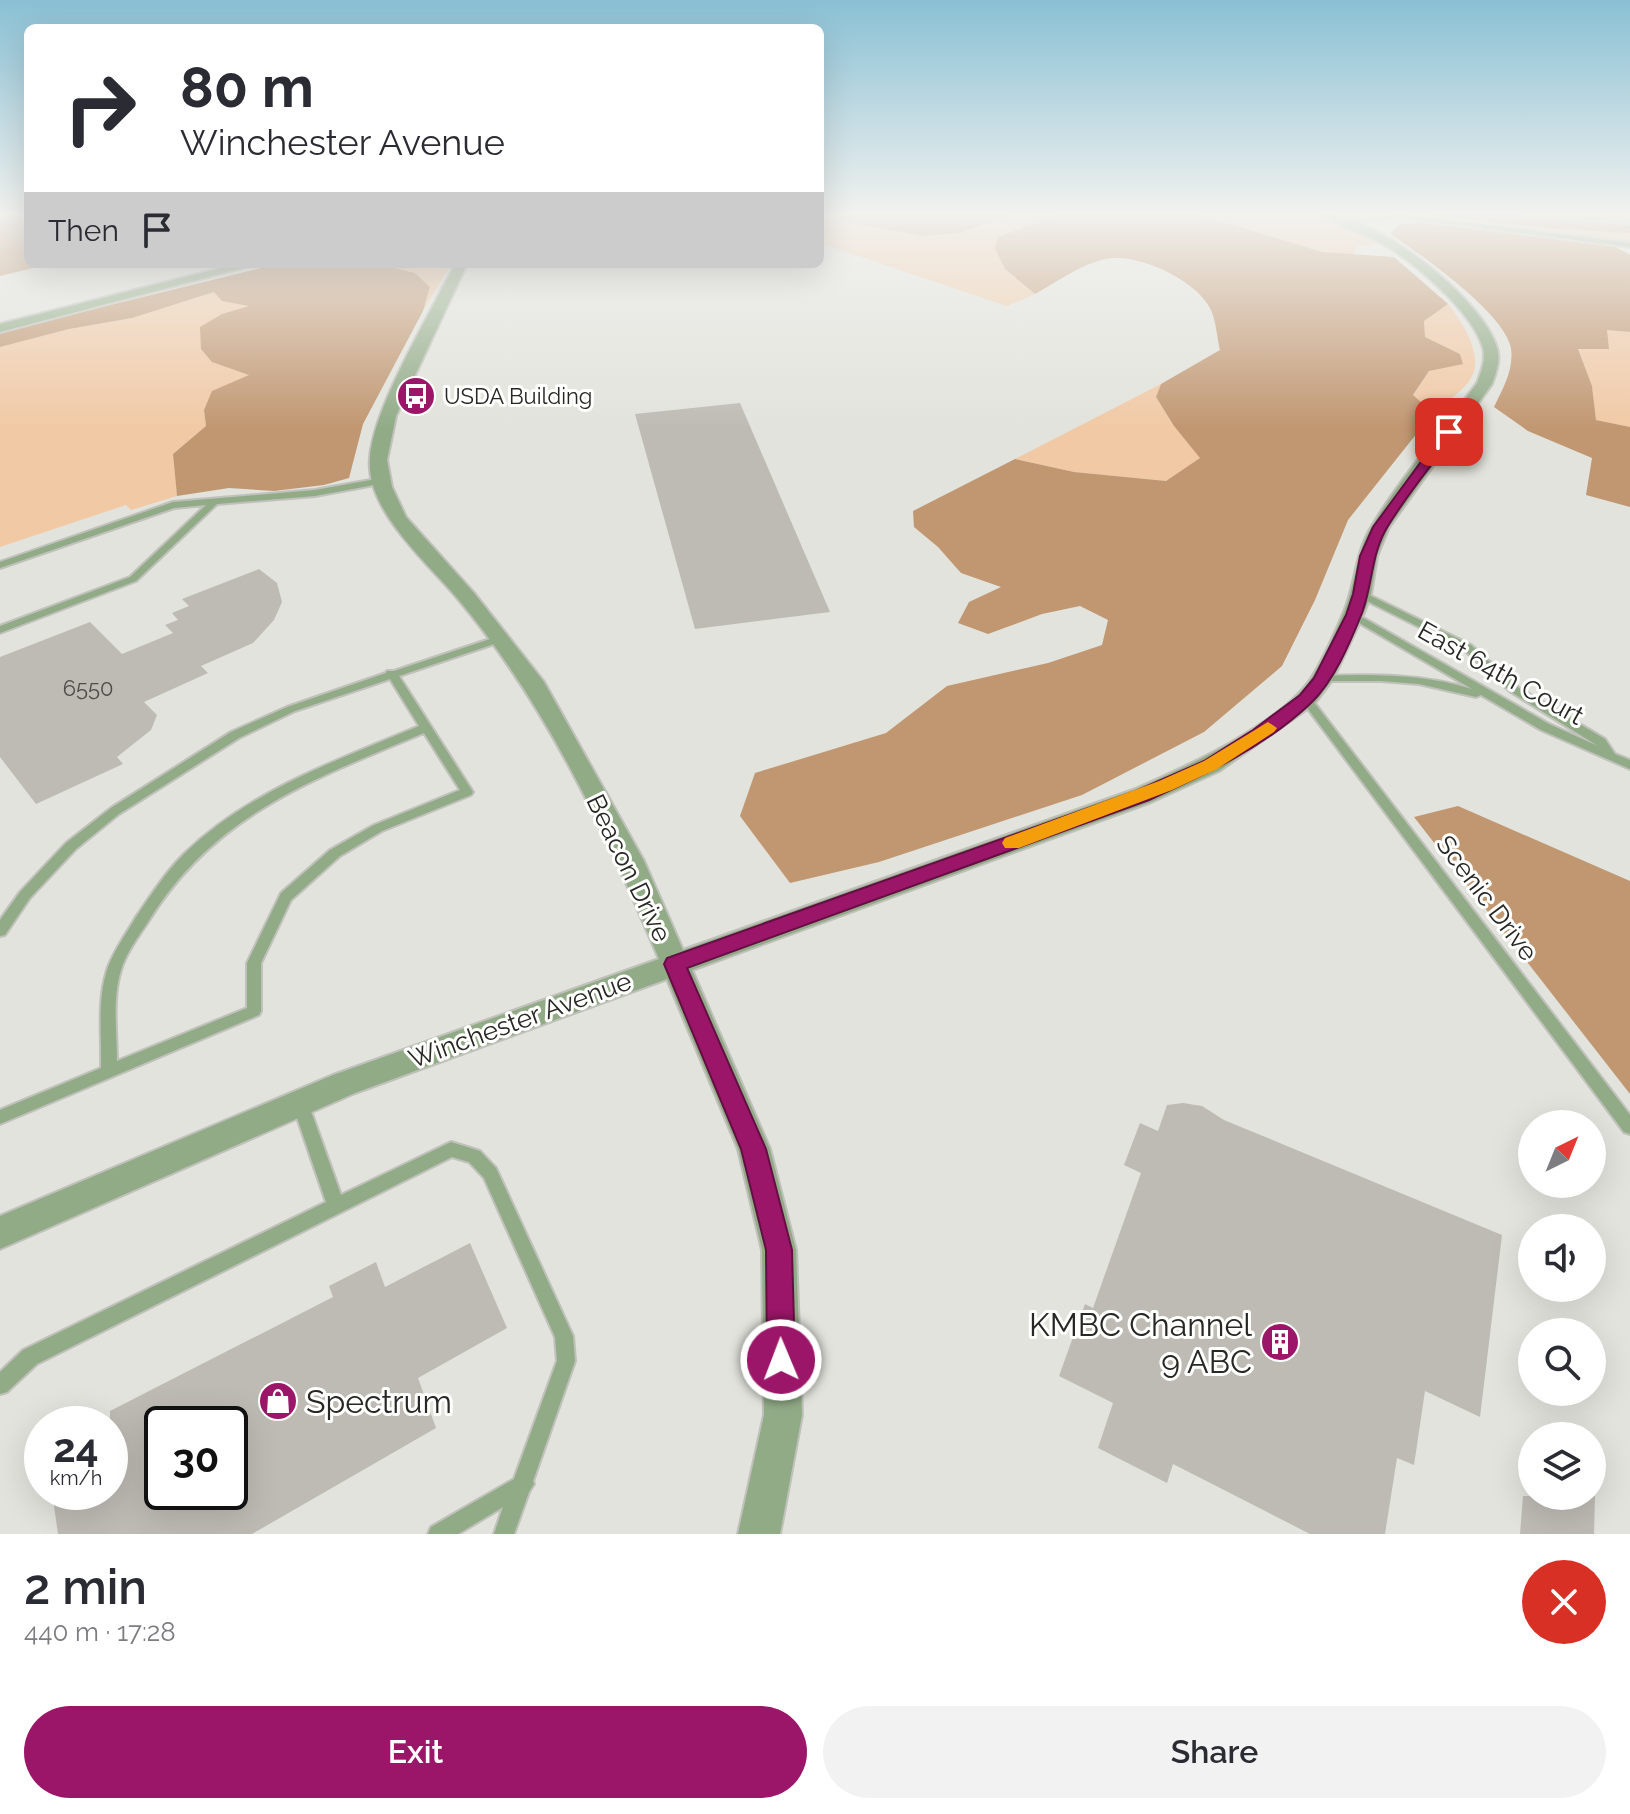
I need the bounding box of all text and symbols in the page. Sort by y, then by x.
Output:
text: 80 m [180,54,314,120]
icon: right [48,56,152,160]
text: Winchester Avenue [180,121,505,163]
icon: arrive [135,208,179,252]
text: Then [48,213,119,248]
bus stop icon: USDA Building [395,375,437,417]
place label: USDA Building [444,383,592,409]
pin [1415,398,1483,466]
icon: arrive [1427,410,1471,454]
street label: East 64th Court [1413,615,1589,731]
house number: 6550 [63,675,113,701]
street label: Beacon Drive [580,789,678,947]
street label: Scenic Drive [1430,829,1544,967]
street label: Winchester Avenue [405,966,635,1074]
north arrow [1518,1110,1606,1198]
map controls [1518,1110,1606,1510]
button: sound [1518,1214,1606,1302]
place label: KMBC Channel 9 ABC [1029,1306,1252,1380]
position arrow [739,1318,823,1402]
button: search [1518,1318,1606,1406]
building icon: KMBC Channel 9 ABC [1259,1321,1301,1363]
shop icon: Spectrum [257,1380,299,1422]
place label: Spectrum [306,1383,452,1420]
speed limit sign: 30 [144,1406,248,1510]
button: layers [1518,1422,1606,1510]
text: 24 [53,1424,99,1471]
text: km/h [50,1466,102,1490]
text: 2 min [24,1559,147,1615]
button: close [1522,1560,1606,1644]
text: 440 m · 17:28 [24,1617,176,1647]
button: Exit [24,1706,807,1798]
button: Share [823,1706,1606,1798]

